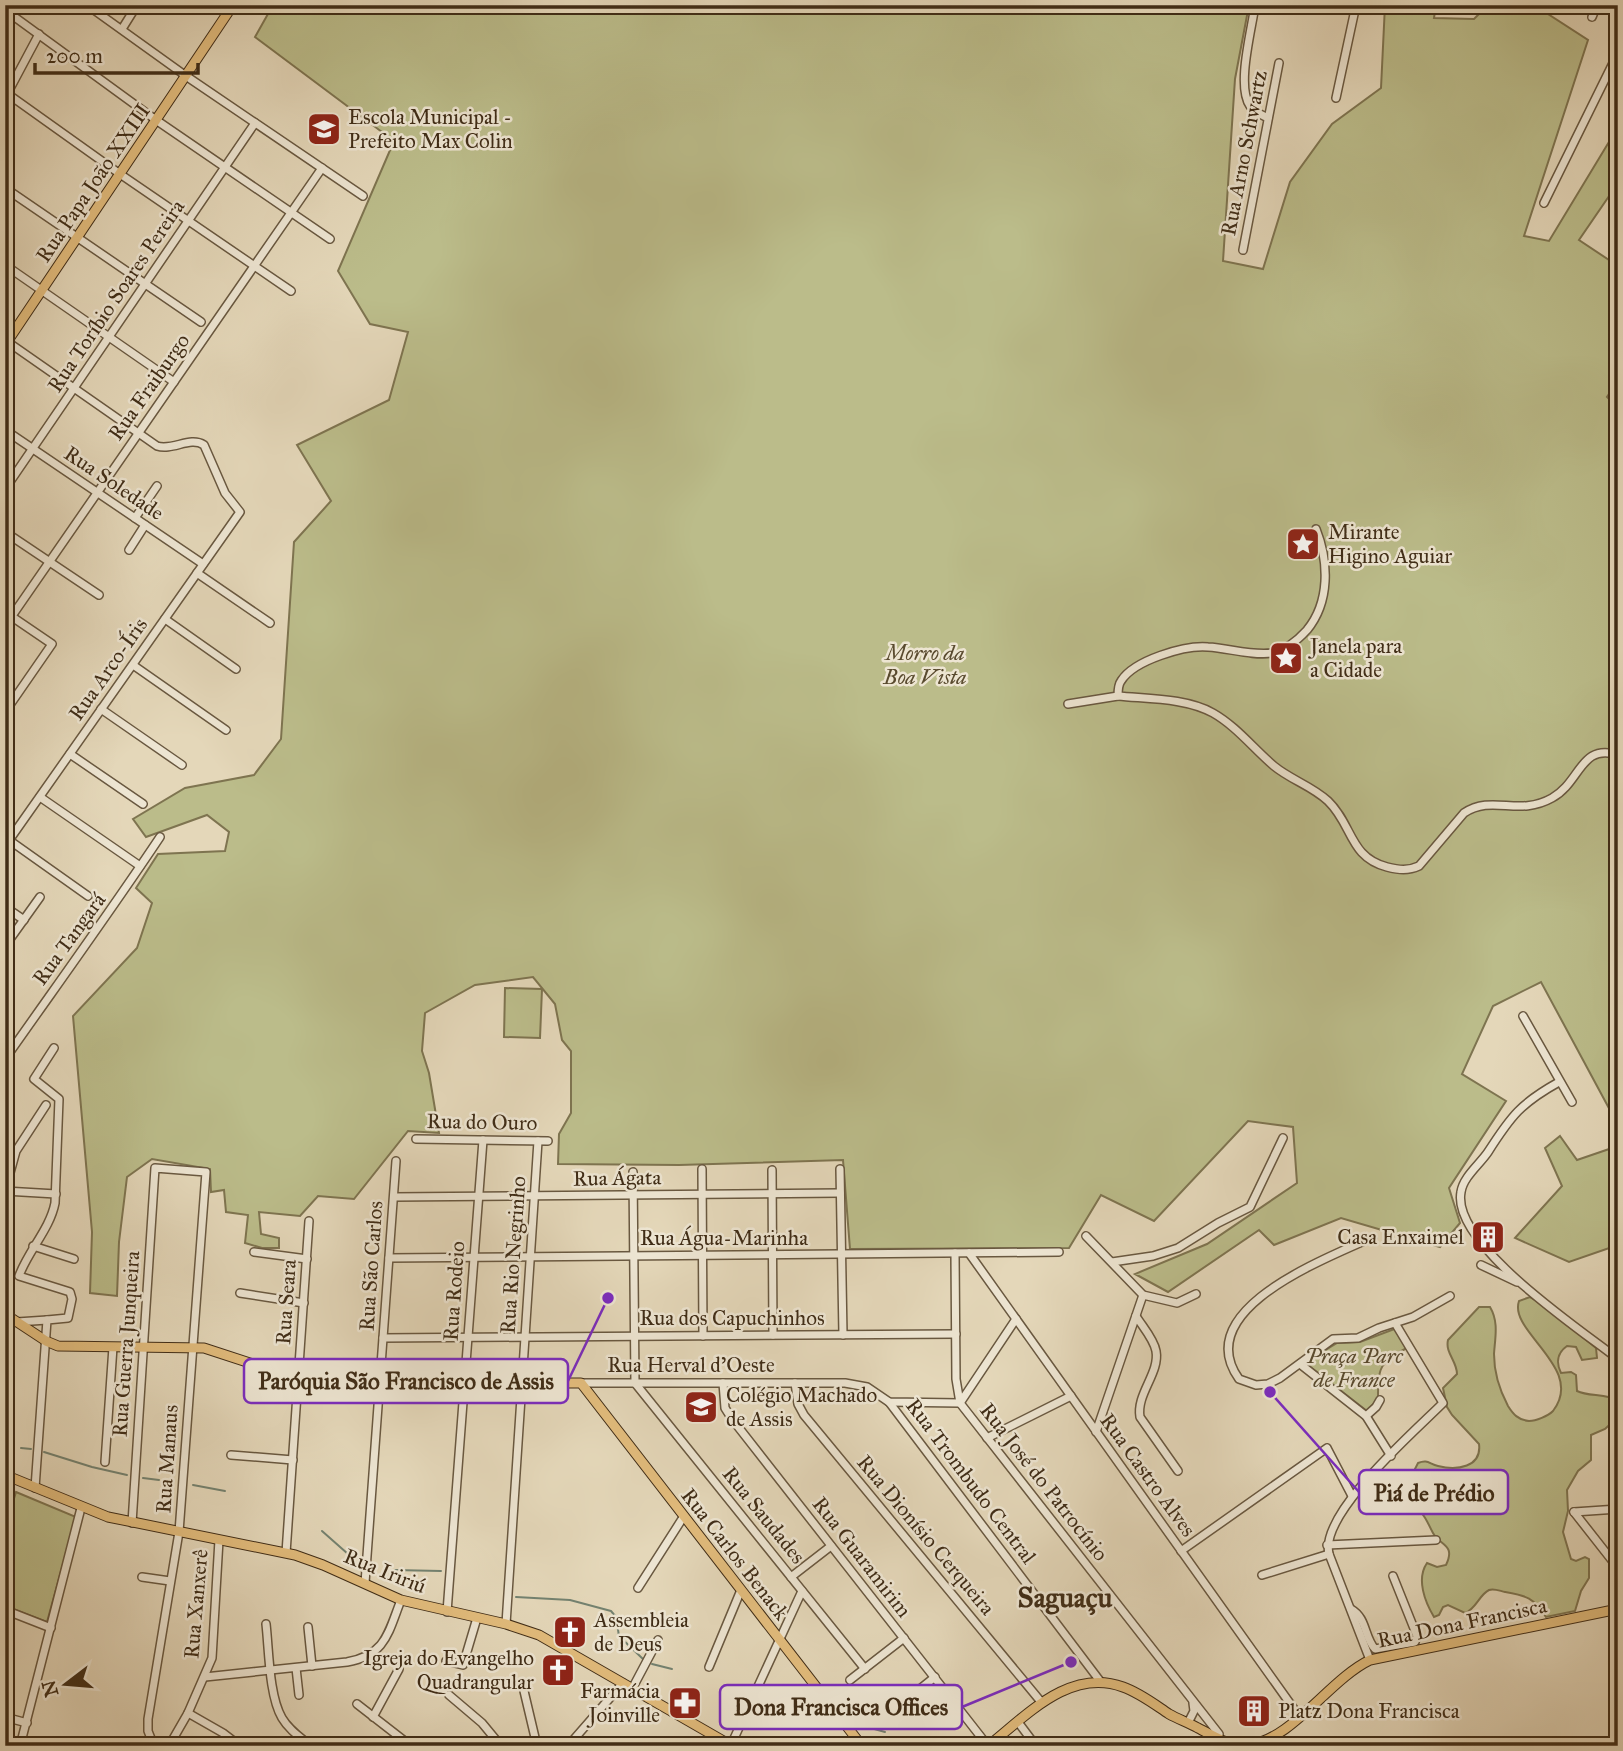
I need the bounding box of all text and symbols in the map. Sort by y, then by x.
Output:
scale bar [35,32,198,76]
text: 200 m [46,43,103,69]
street label: Rua Arno Schwartz [1215,68,1273,238]
street label: Rua Papa João XXIII [30,99,156,267]
place label: Escola Municipal - Prefeito Max Colin [348,104,513,154]
school or university icon: Escola Municipal - Prefeito Max Colin [305,110,343,148]
street label: Rua Toríbio Soares Pereira [42,195,190,397]
street label: Rua Fraiburgo [103,328,196,445]
street label: Rua Soledade [59,440,169,526]
place label: Mirante Higino Aguiar [1328,519,1452,569]
place icon: Mirante Higino Aguiar [1284,525,1322,563]
street label: Rua Arco-Íris [62,612,153,725]
place label: Janela para a Cidade [1308,633,1402,683]
place icon: Janela para a Cidade [1267,639,1305,677]
park label: Morro da Boa Vista [883,640,966,690]
street label: Rua Tangará [27,888,111,990]
street label: Rua do Ouro [426,1108,538,1136]
street label: Rua Ágata [573,1164,661,1192]
street label: Rua Rio Negrinho [495,1175,532,1335]
street label: Rua São Carlos [353,1200,389,1332]
building icon: Casa Enxaimel [1469,1218,1507,1256]
place label: Casa Enxaimel [1337,1224,1464,1250]
street label: Rua Água-Marinha [640,1225,808,1251]
street label: Rua Rodeio [438,1240,470,1342]
street label: Rua Guerra Junqueira [107,1250,145,1438]
street label: Rua Seara [270,1258,302,1346]
street label: Rua dos Capuchinhos [639,1305,825,1331]
park label: Praça Parc de France [1305,1343,1404,1393]
street label: Rua Herval d'Oeste [607,1352,775,1378]
callout: Paróquia São Francisco de Assis [244,1359,568,1403]
text: Paróquia São Francisco de Assis [258,1367,555,1396]
place label: Colégio Machado de Assis [726,1382,877,1432]
school or university icon: Colégio Machado de Assis [682,1388,720,1426]
street label: Rua Trombudo Central [900,1393,1042,1569]
street label: Rua José do Patrocínio [974,1398,1114,1566]
street label: Rua Manaus [150,1404,184,1514]
street label: Rua Castro Alves [1094,1408,1202,1542]
street label: Rua Dionísio Cerqueira [851,1450,1001,1621]
street label: Rua Saudades [717,1461,811,1569]
callout: Piá de Prédio [1359,1470,1508,1514]
text: Piá de Prédio [1374,1479,1495,1507]
street label: Rua Carlos Benack [675,1483,795,1625]
street label: Rua Guaramirim [807,1491,917,1623]
street label: Rua Iririú [340,1543,430,1599]
street label: Rua Xanxerê [178,1548,214,1660]
district label: Saguaçu [1018,1580,1112,1615]
street label: Rua Dona Francisca [1375,1592,1549,1654]
place label: Assembleia de Deus [593,1607,689,1657]
church icon: Assembleia de Deus [551,1613,589,1651]
place label: Igreja do Evangelho Quadrangular [363,1645,534,1695]
north arrow [32,1650,102,1720]
church icon: Igreja do Evangelho Quadrangular [539,1651,577,1689]
text: N [37,1678,63,1699]
place label: Farmácia Joinville [580,1678,660,1728]
pharmacy icon: Farmácia Joinville [666,1684,704,1722]
callout: Dona Francisca Offices [720,1685,962,1729]
building icon: Platz Dona Francisca [1235,1692,1273,1730]
text: Dona Francisca Offices [734,1693,949,1721]
place label: Platz Dona Francisca [1278,1698,1460,1724]

